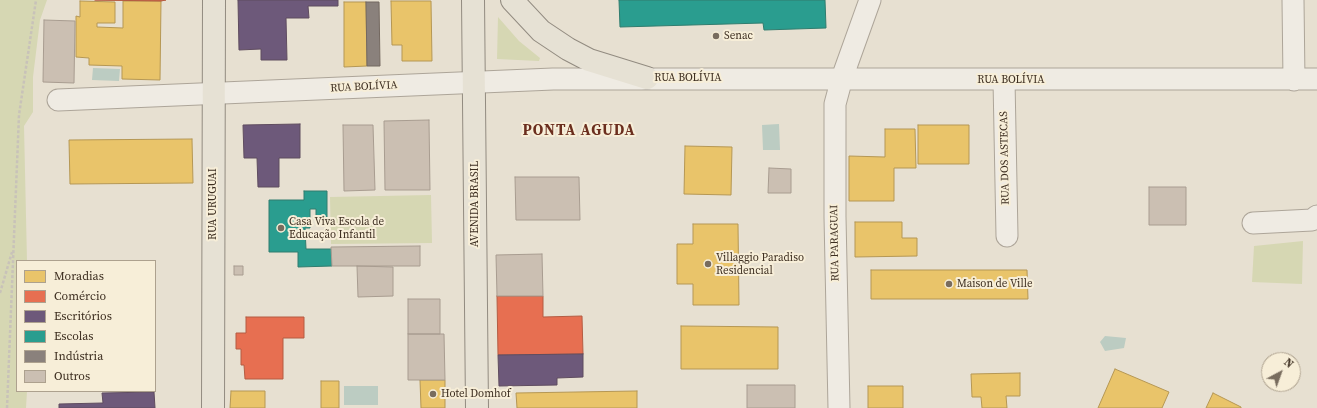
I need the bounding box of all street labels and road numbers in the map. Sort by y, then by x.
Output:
street label: RUA BOLÍVIA [654,71,722,85]
street label: RUA BOLÍVIA [977,73,1045,87]
street label: RUA BOLÍVIA [330,79,398,95]
street label: RUA DOS ASTECAS [998,111,1012,205]
street label: AVENIDA BRASIL [468,161,482,247]
street label: RUA URUGUAI [206,168,220,240]
street label: RUA PARAGUAI [828,205,842,281]

